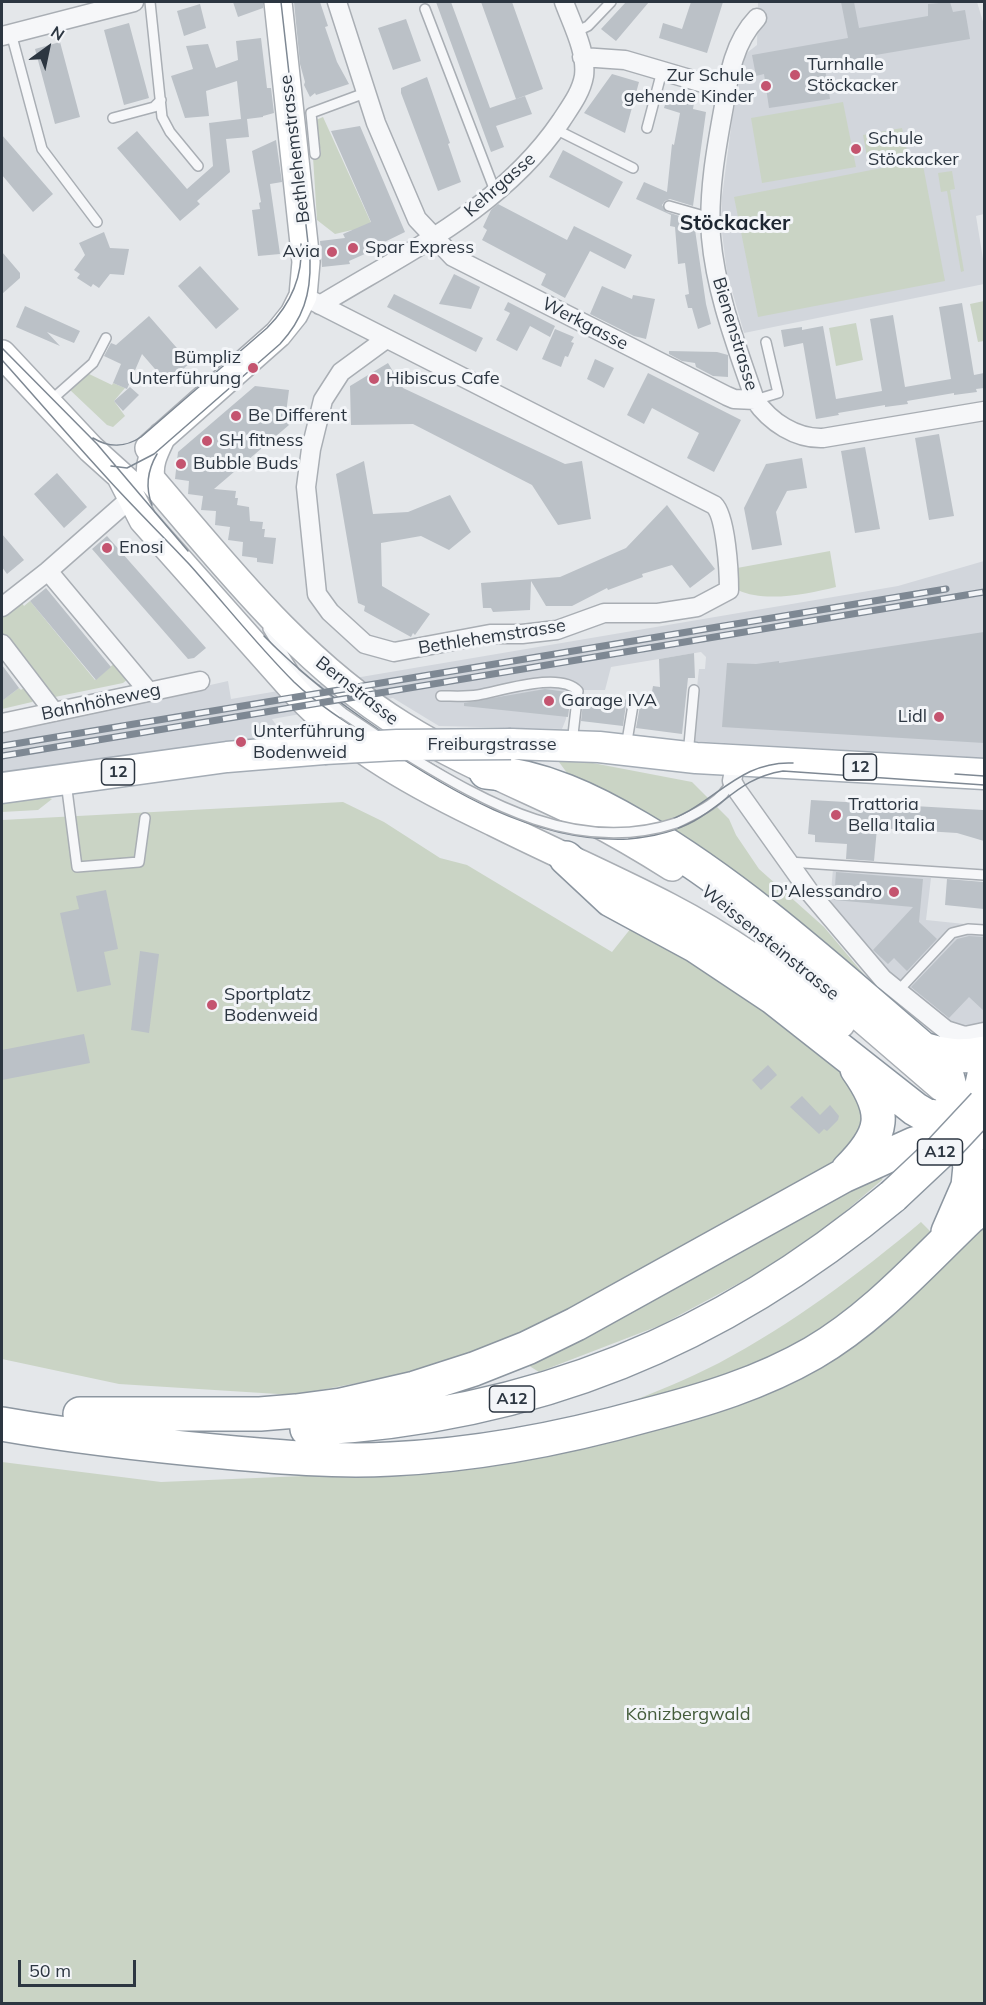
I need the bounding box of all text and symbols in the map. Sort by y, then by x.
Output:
north arrow [18,18,78,78]
text: N [47,21,68,45]
place label: Turnhalle Stöckacker [807,54,898,97]
place label: Zur Schule gehende Kinder [624,65,754,107]
marker: Turnhalle Stöckacker [788,68,802,82]
street label: Bethlehemstrasse [275,74,315,224]
marker: Zur Schule gehende Kinder [759,79,773,93]
place label: Schule Stöckacker [868,128,959,170]
marker: Schule Stöckacker [849,142,863,156]
street label: Kehrgasse [460,148,540,222]
district label: Stöckacker [680,211,790,237]
place label: Spar Express [365,237,474,259]
place label: Avia [283,241,320,263]
marker: Spar Express [346,241,360,255]
marker: Avia [325,245,339,259]
street label: Bienenstrasse [708,275,762,393]
street label: Werkgasse [538,293,632,355]
place label: Bümpliz Unterführung [129,347,241,389]
marker: Bümpliz Unterführung [246,361,260,375]
place label: Hibiscus Cafe [386,368,499,390]
marker: Hibiscus Cafe [367,372,381,386]
place label: Be Different [248,405,347,427]
marker: Be Different [229,409,243,423]
place label: SH fitness [219,430,304,452]
marker: SH fitness [200,434,214,448]
place label: Bubble Buds [193,453,298,475]
marker: Bubble Buds [174,457,188,471]
place label: Enosi [119,537,164,559]
marker: Enosi [100,541,114,555]
street label: Bethlehemstrasse [417,615,567,659]
street label: Bernstrasse [311,652,403,730]
street label: Bahnhöheweg [39,679,163,725]
place label: Garage IVA [561,690,657,712]
marker: Garage IVA [542,694,556,708]
place label: Lidl [898,706,927,728]
marker: Lidl [932,710,946,724]
place label: Unterführung Bodenweid [253,721,365,764]
street label: Freiburgstrasse [428,734,556,756]
marker: Unterführung Bodenweid [234,735,248,749]
road number: 12 [844,754,876,780]
road number: 12 [102,759,134,785]
place label: Trattoria Bella Italia [848,794,935,836]
marker: Trattoria Bella Italia [829,808,843,822]
street label: Weissensteinstrasse [697,881,843,1005]
place label: D'Alessandro [771,881,882,903]
marker: D'Alessandro [887,885,901,899]
place label: Sportplatz Bodenweid [224,984,318,1026]
marker: Sportplatz Bodenweid [205,998,219,1012]
road number: A12 [918,1139,962,1165]
road number: A12 [490,1386,534,1412]
park label: Könizbergwald [626,1704,750,1726]
scale bar [21,1948,140,1986]
text: 50 m [29,1959,71,1982]

